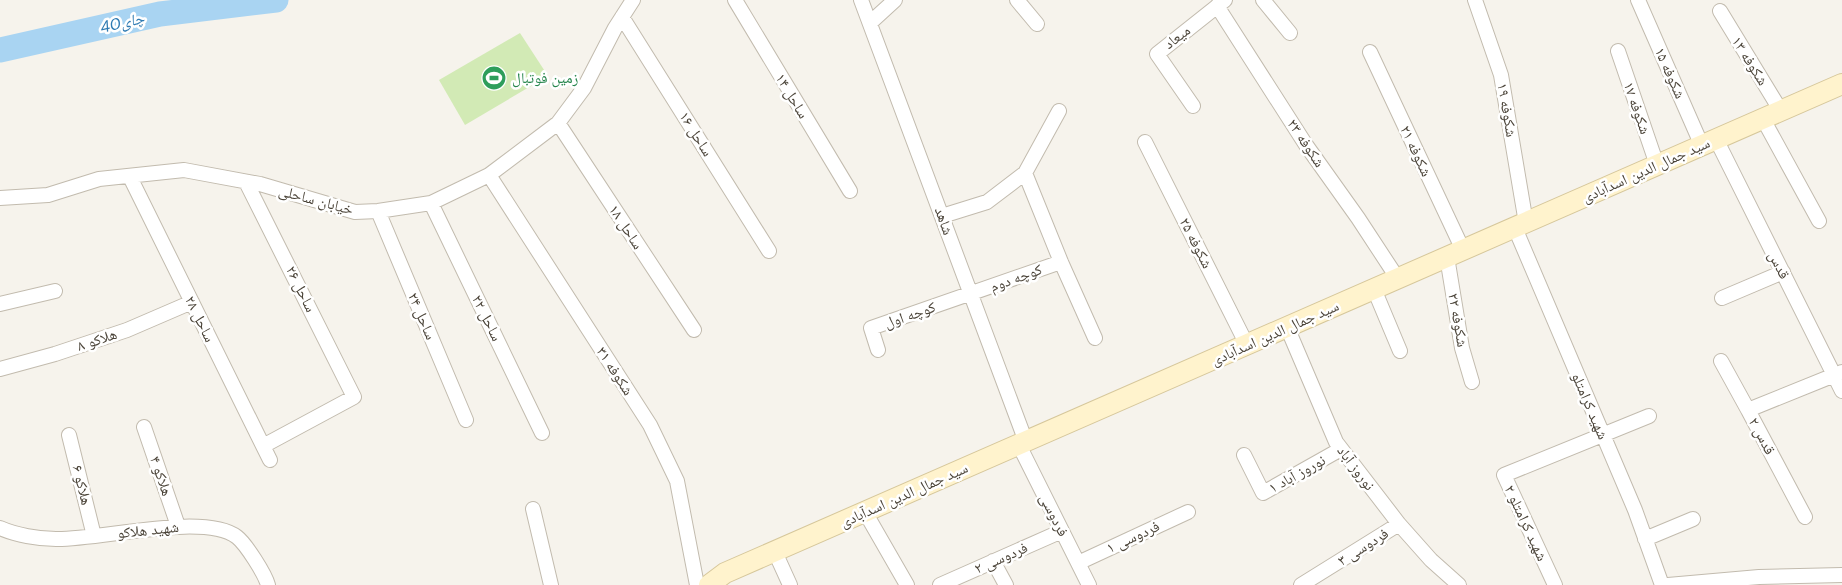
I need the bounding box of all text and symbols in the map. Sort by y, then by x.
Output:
water label: 40چای [98,7,147,38]
street label: میعاد [1160,20,1194,54]
street label: شکوفه ۱۳ [1727,33,1773,89]
street label: شکوفه ۱۵ [1650,44,1690,102]
sports icon: زمین فوتبال [481,65,507,91]
place label: زمین فوتبال [512,68,579,88]
street label: ساحل ۱۴ [771,70,813,122]
street label: شکوفه ۱۷ [1619,79,1655,137]
street label: شکوفه ۱۹ [1492,82,1522,139]
street label: ساحل ۱۶ [674,108,718,160]
street label: شکوفه ۲۳ [1283,115,1330,171]
street label: شکوفه ۲۱ [1395,122,1437,180]
street label: سید جمال الدین اسدآبادی [1579,133,1713,207]
street label: خیابان ساحلی [276,180,356,220]
street label: ساحل ۱۸ [604,201,648,253]
street label: شاهد [930,204,958,238]
street label: شکوفه ۲۵ [1175,214,1217,272]
street label: قدس [1764,248,1794,282]
street label: کوچه دوم [987,259,1045,297]
street label: ساحل ۲۶ [281,262,321,316]
street label: ساحل ۲۴ [403,289,441,343]
street label: ساحل ۲۲ [467,291,507,345]
street label: ساحل ۲۸ [180,292,220,346]
street label: شکوفه ۲۲ [1443,292,1473,349]
street label: سید جمال الدین اسدآبادی [1208,296,1342,370]
street label: کوچه اول [882,297,938,333]
street label: هلاکو ۸ [74,324,120,356]
street label: شکوفه ۳۱ [592,343,638,399]
street label: شهید کرامتلو [1567,369,1613,443]
street label: قدس ۲ [1744,414,1780,458]
street label: نوروز آباد [1333,441,1379,495]
street label: نوروز آباد ۱ [1265,450,1329,498]
street label: هلاکو ۴ [145,453,177,499]
street label: سید جمال الدین اسدآبادی [837,458,971,532]
street label: هلاکو ۶ [67,463,97,507]
street label: شهید کرامتلو ۲ [1500,482,1552,564]
street label: فردوسی [1035,490,1073,540]
street label: فردوسی ۱ [1103,516,1163,558]
street label: شهید هلاکو [116,517,180,543]
street label: فردوسی ۳ [1334,524,1392,570]
street label: فردوسی ۲ [971,537,1031,579]

